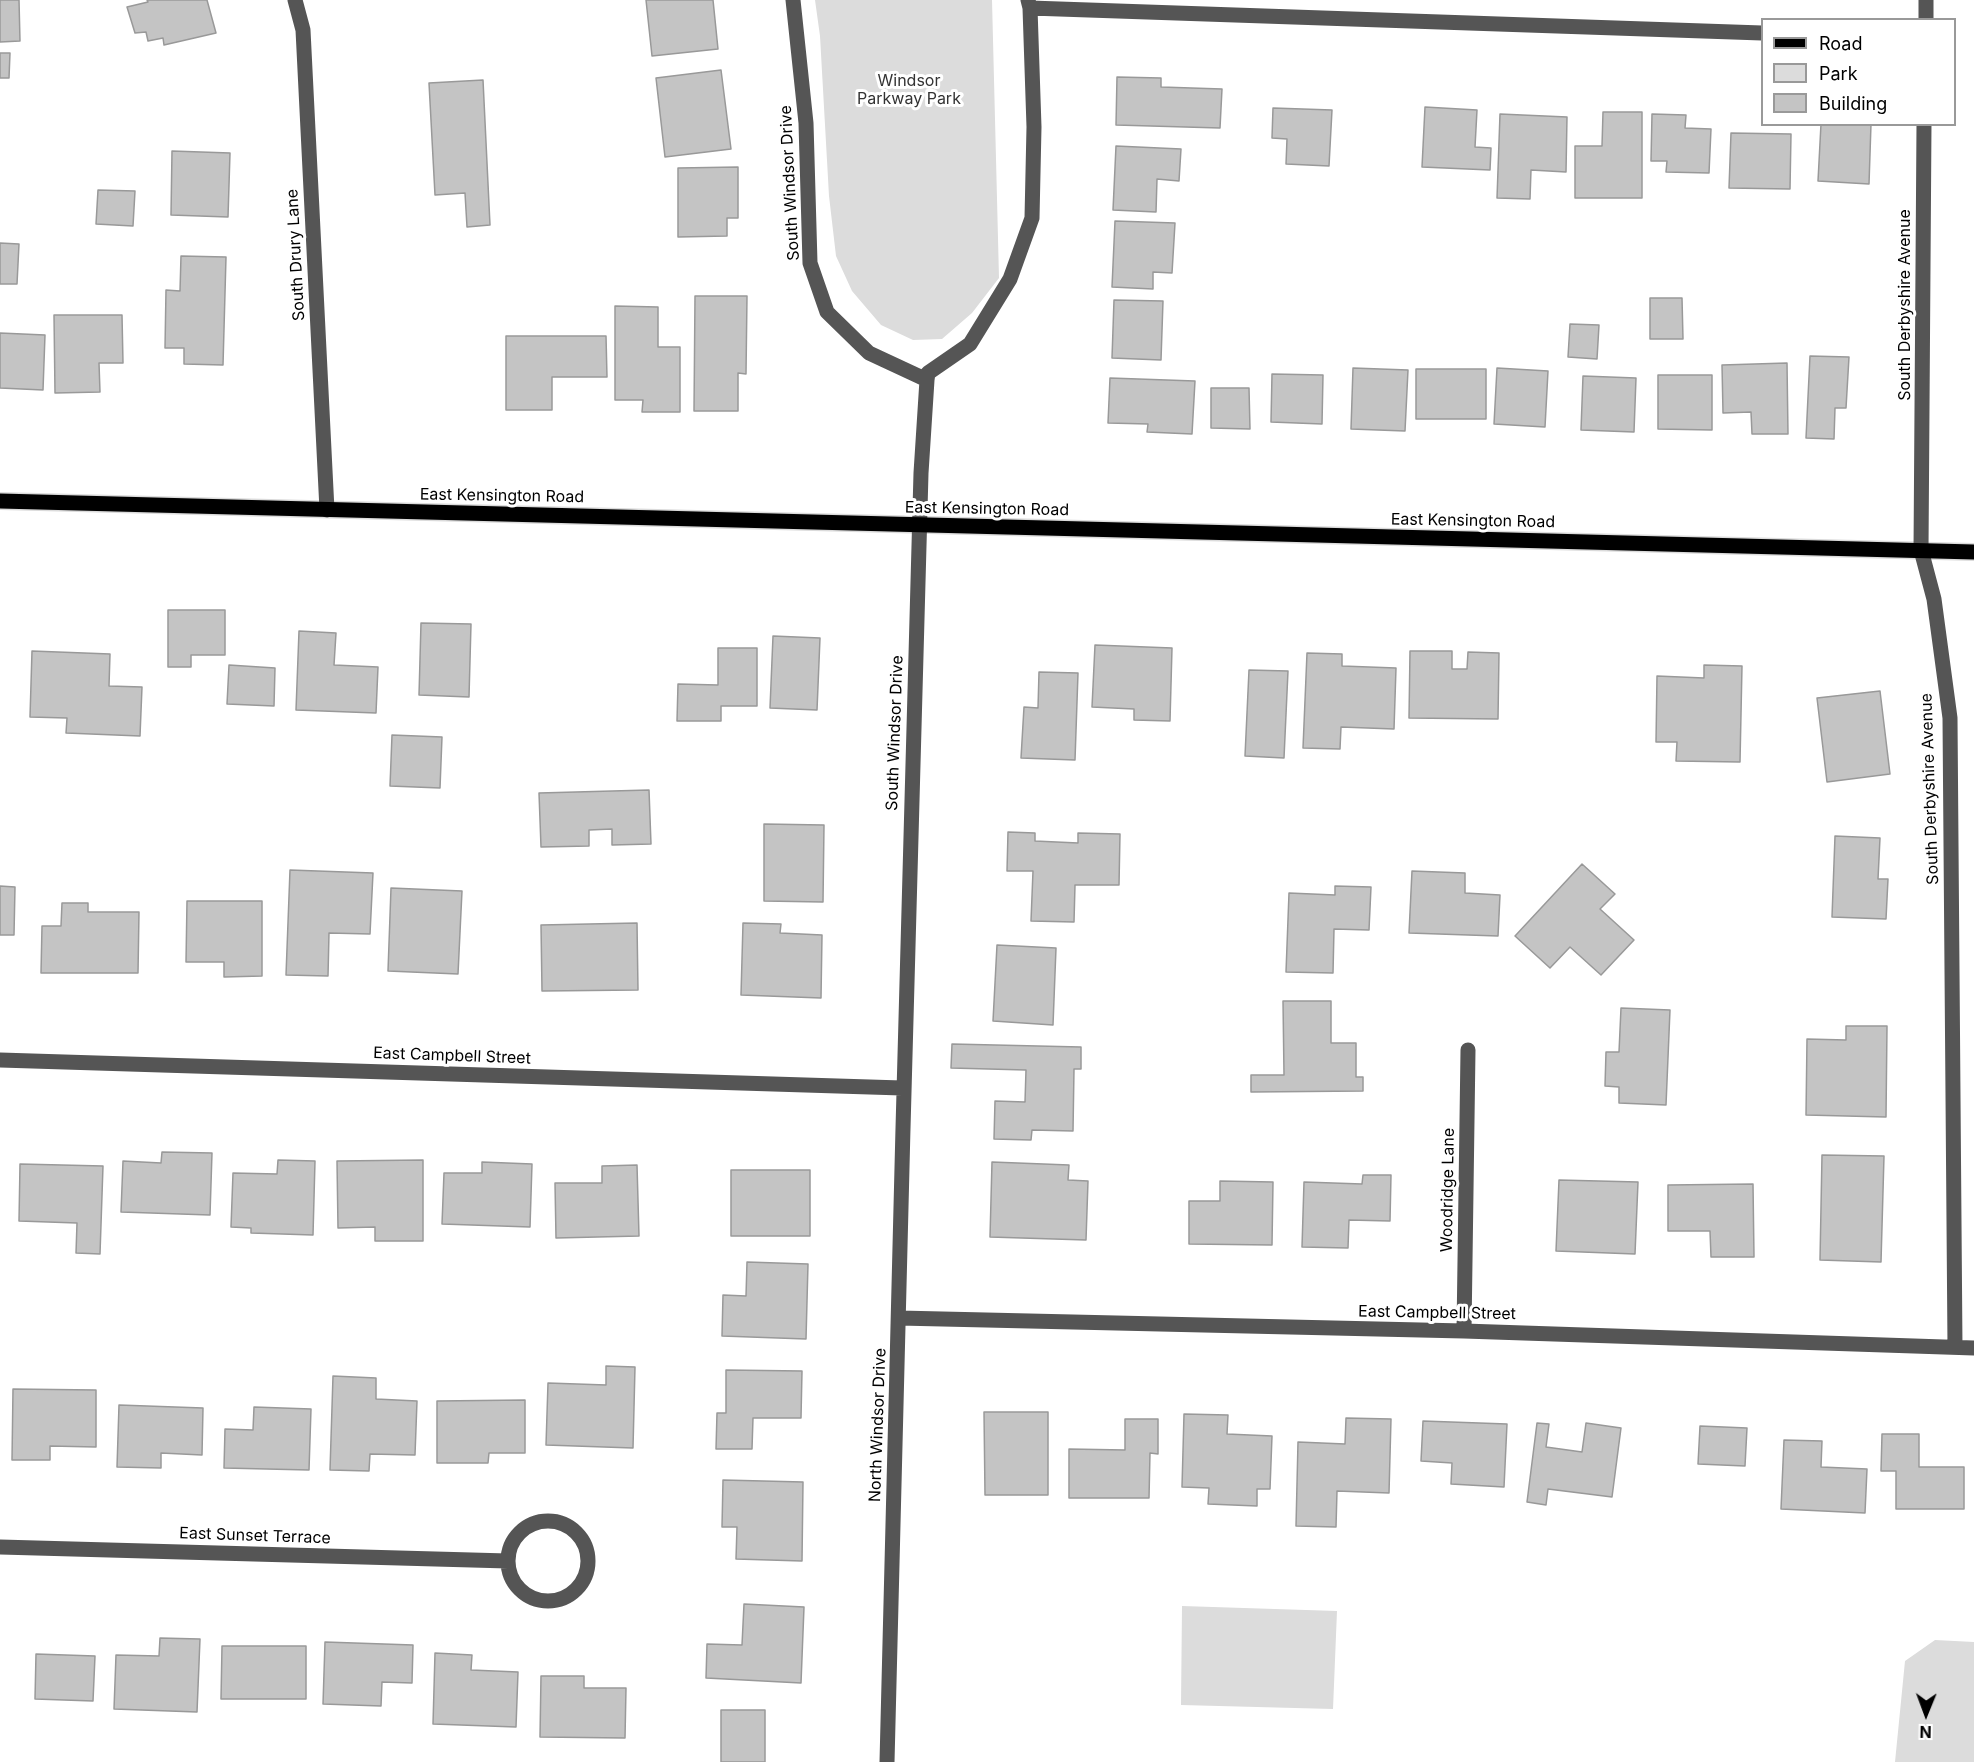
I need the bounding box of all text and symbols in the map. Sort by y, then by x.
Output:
legend [1761,18,1956,126]
text: Road [1819,33,1862,54]
text: Park [1819,63,1858,84]
park label: Windsor Parkway Park [857,71,961,109]
text: Building [1819,93,1887,114]
street label: South Windsor Drive [776,105,804,261]
street label: South Drury Lane [283,189,309,321]
street label: South Derbyshire Avenue [1895,209,1915,401]
street label: East Kensington Road [420,485,584,507]
street label: East Kensington Road [905,498,1069,520]
street label: East Kensington Road [1391,510,1555,532]
street label: South Windsor Drive [883,655,907,811]
street label: South Derbyshire Avenue [1917,693,1943,885]
street label: East Campbell Street [373,1044,531,1068]
street label: Woodridge Lane [1437,1128,1459,1252]
street label: East Campbell Street [1358,1302,1516,1324]
street label: North Windsor Drive [866,1348,890,1502]
street label: East Sunset Terrace [179,1524,331,1548]
north arrow [1896,1684,1956,1744]
text: N [1919,1722,1932,1742]

